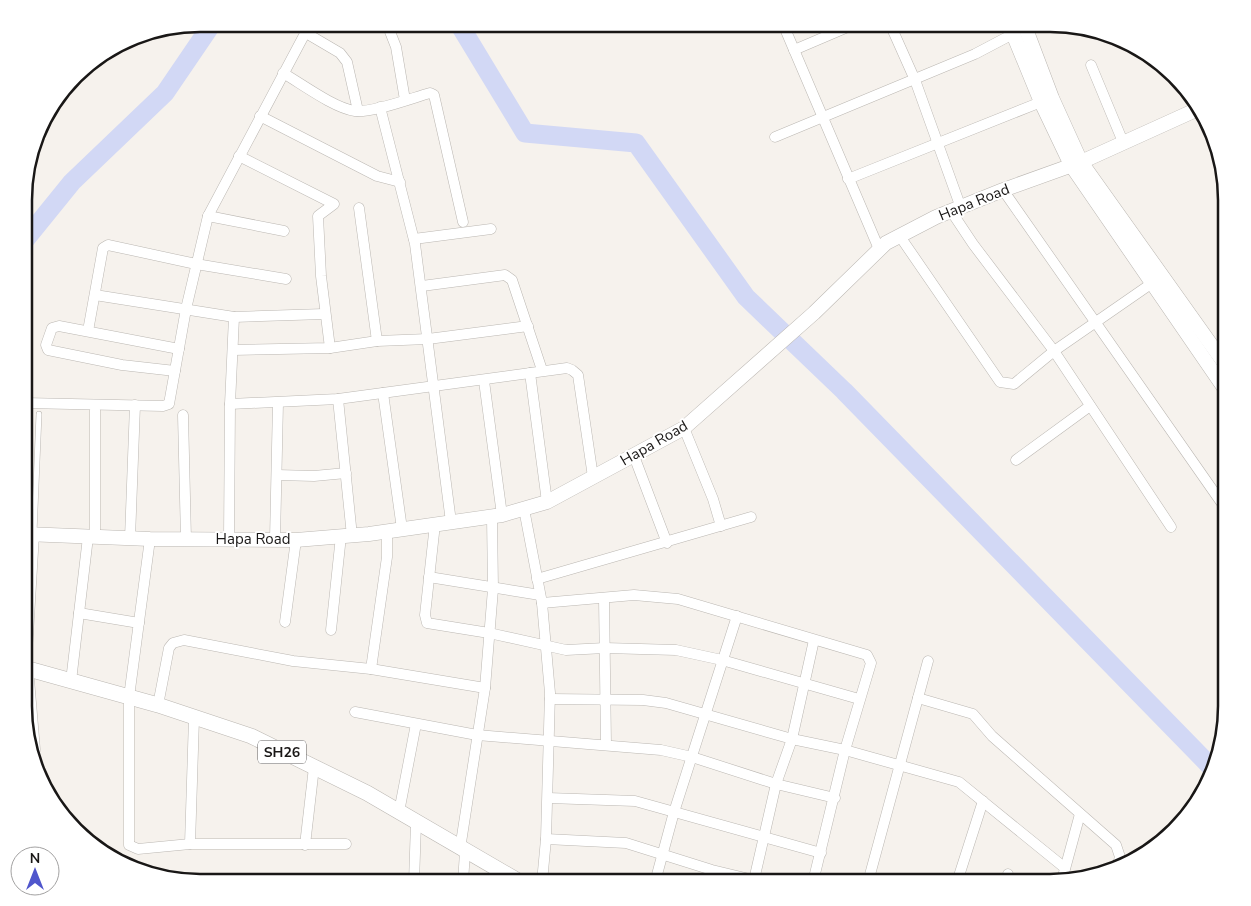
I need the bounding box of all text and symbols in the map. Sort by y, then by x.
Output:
street label: Hapa Road [936,179,1012,225]
street label: Hapa Road [617,416,691,470]
street label: Hapa Road [216,529,290,549]
road number: SH26 [258,740,306,764]
north arrow [10,846,60,896]
text: N [30,849,40,868]

